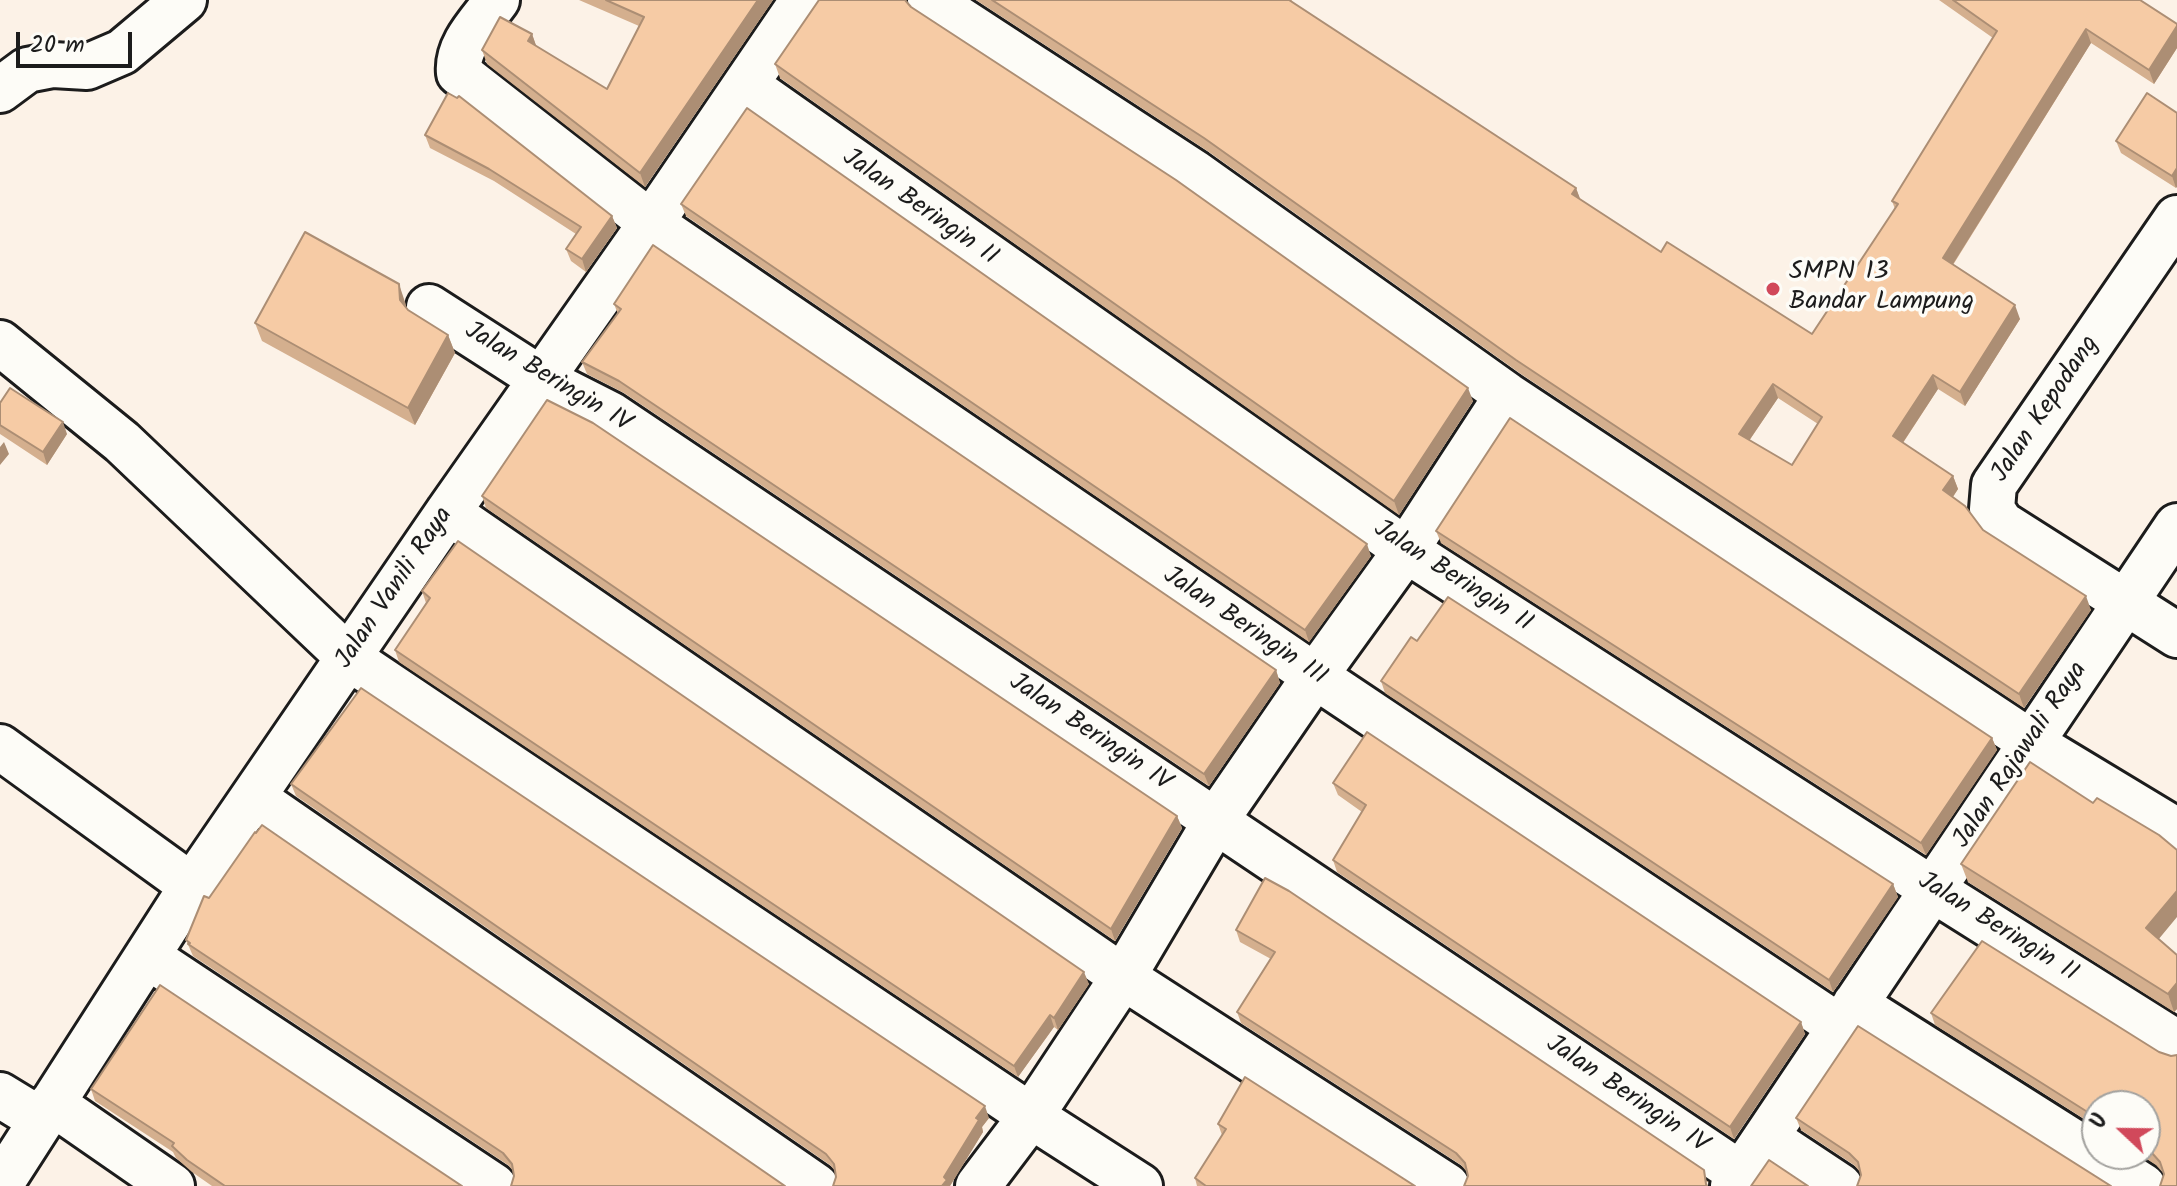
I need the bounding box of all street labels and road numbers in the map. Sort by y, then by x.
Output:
street label: Jalan Beringin II [835,144,1003,274]
street label: Jalan Beringin IV [458,317,636,441]
street label: Jalan Kepodang [1987,331,2107,489]
street label: Jalan Vanili Raya [330,502,462,676]
street label: Jalan Beringin II [1367,515,1537,641]
street label: Jalan Beringin III [1156,562,1332,694]
street label: Jalan Rajawali Raya [1948,657,2096,855]
street label: Jalan Beringin IV [1002,668,1176,800]
street label: Jalan Beringin II [1911,867,2083,991]
street label: Jalan Beringin IV [1539,1030,1713,1162]

